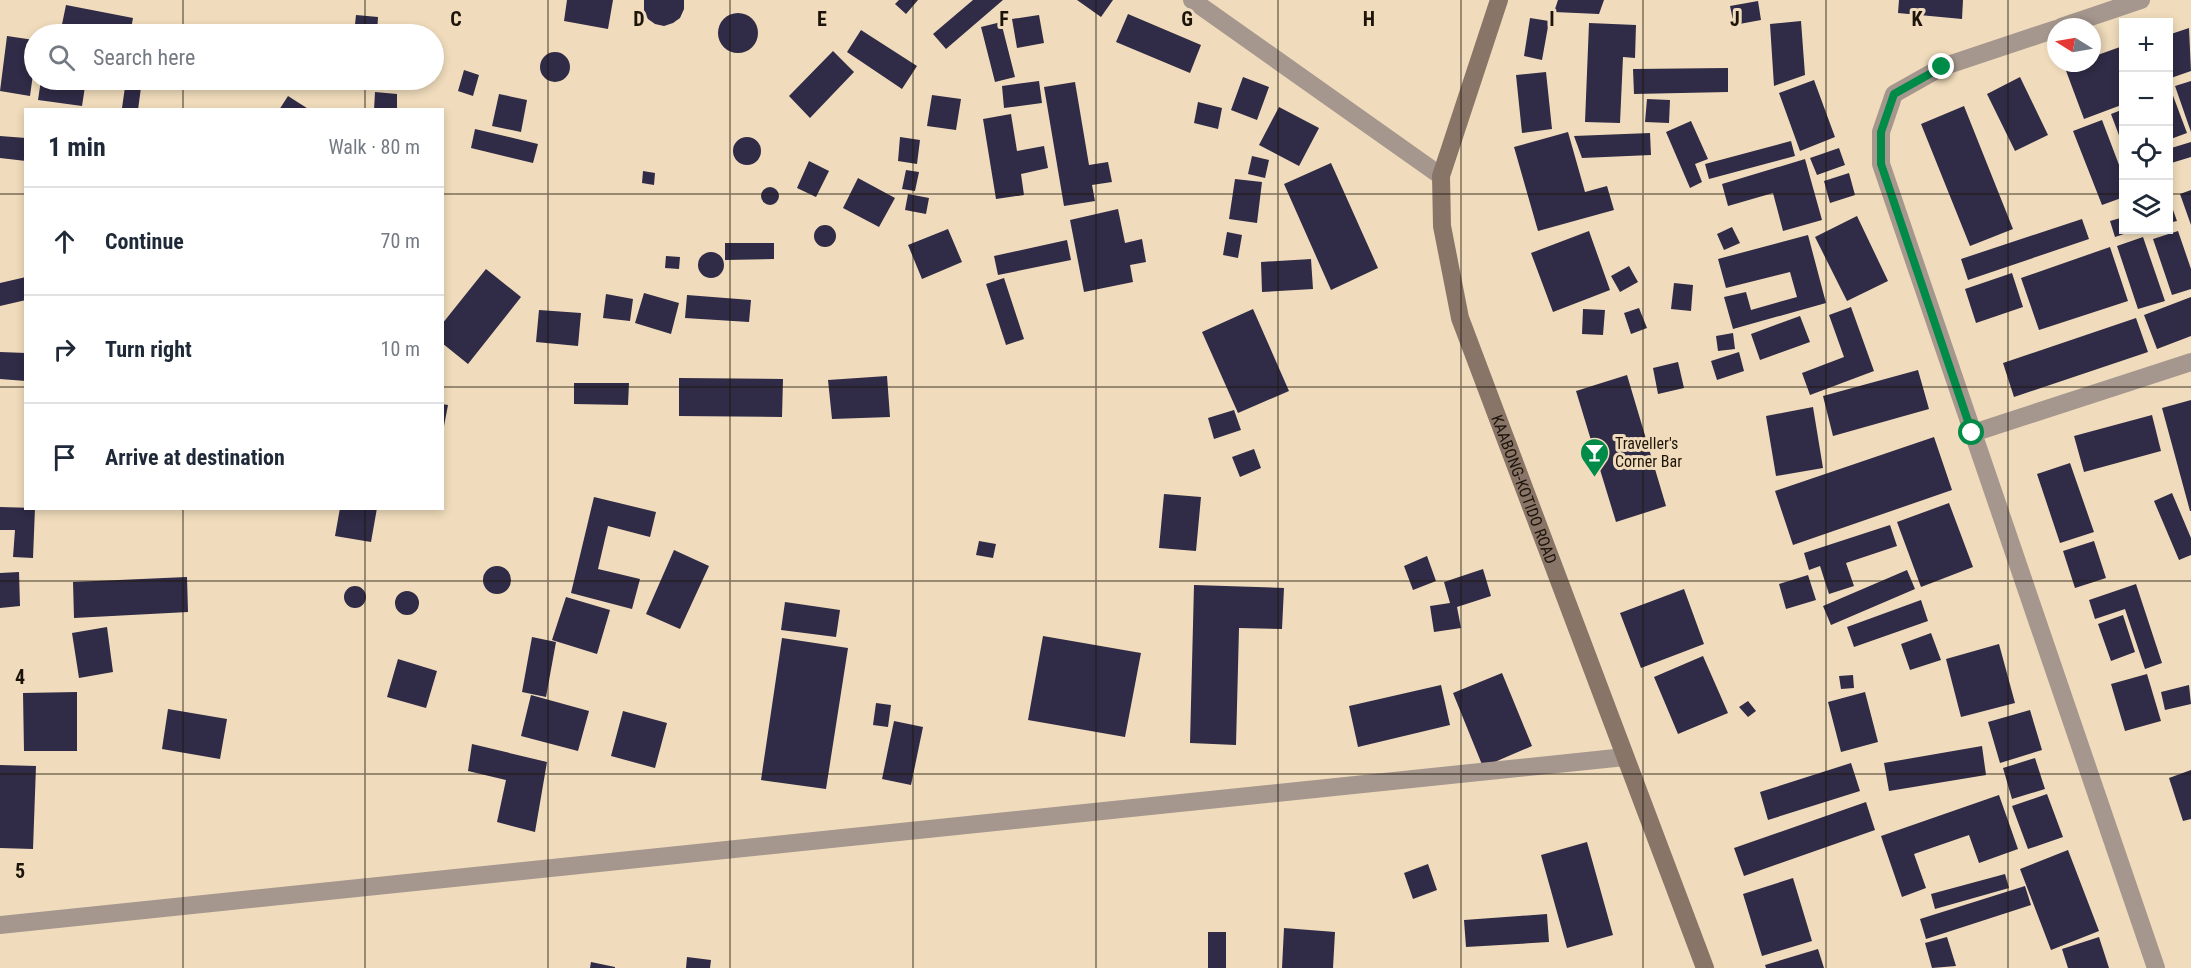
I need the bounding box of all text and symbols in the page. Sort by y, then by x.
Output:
text: C [450,7,462,31]
text: D [633,7,645,31]
text: E [817,7,827,31]
text: F [999,7,1009,31]
text: G [1181,7,1193,31]
text: H [1363,7,1375,31]
text: I [1549,7,1555,31]
text: J [1730,7,1740,31]
text: K [1911,7,1923,31]
north arrow [2047,18,2101,72]
map controls [2119,18,2173,234]
button: + [2119,18,2173,72]
search box [24,24,444,90]
icon: search [45,41,78,74]
text: Search here [93,45,195,70]
route end [1928,53,1954,79]
button: − [2119,72,2173,126]
button: locate [2119,126,2173,180]
text: 1 min [48,132,106,162]
text: Walk · 80 m [328,135,420,159]
button: layers [2119,180,2173,234]
icon: ahead [48,225,81,258]
text: Continue [105,229,184,254]
text: 70 m [381,229,420,253]
icon: right [48,333,81,366]
text: Turn right [105,337,192,362]
text: 10 m [381,337,420,361]
street label: KAABONG-KOTIDO ROAD [1487,412,1561,567]
route start [1958,419,1984,445]
place label: Traveller's Corner Bar [1615,434,1682,471]
bar icon: Traveller's Corner Bar [1578,436,1610,478]
icon: arrive [48,441,81,474]
text: Arrive at destination [105,445,285,470]
text: 4 [15,665,25,689]
text: 5 [15,859,25,883]

